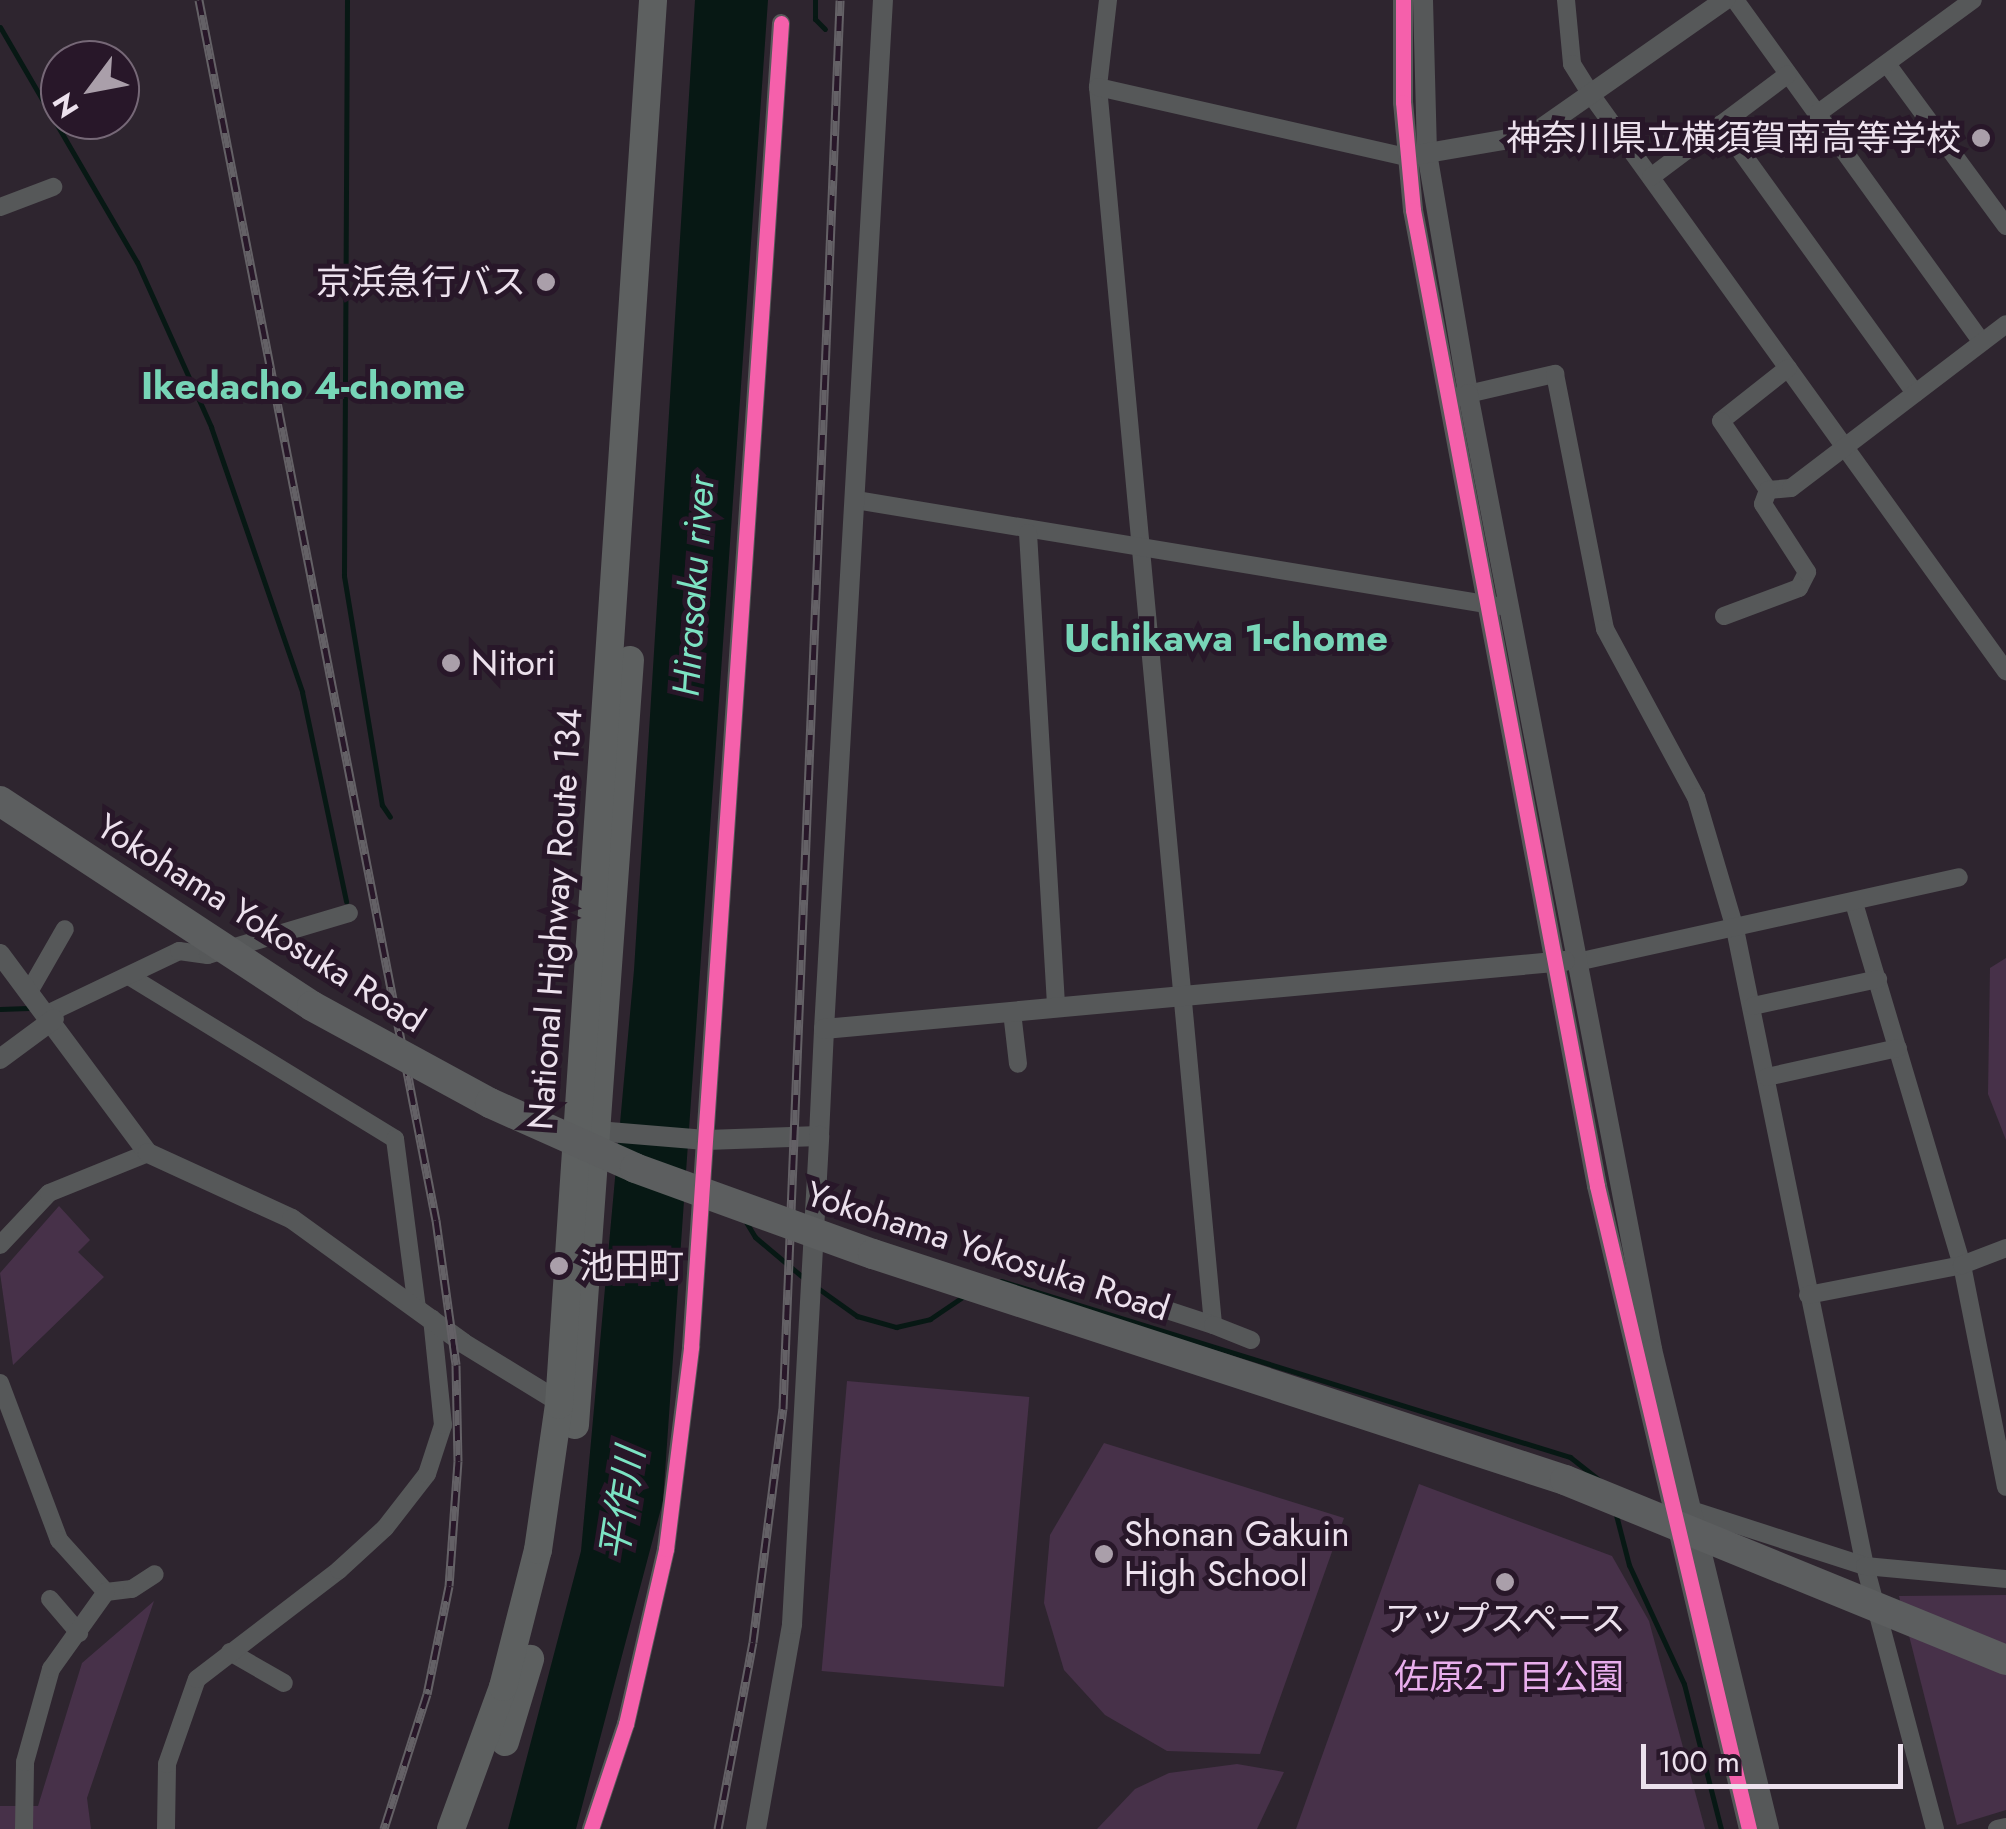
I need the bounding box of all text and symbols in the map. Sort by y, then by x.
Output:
north arrow [40,40,140,140]
text: N [43,85,89,125]
place label: 神奈川県立横須賀南高等学校 [1506,117,1961,159]
marker: 神奈川県立横須賀南高等学校 [1970,127,1992,149]
place label: 京浜急行バス [316,261,526,303]
marker: 京浜急行バス [535,271,557,293]
district label: Ikedacho 4-chome [141,363,465,409]
water label: Hirasaku river [663,474,723,698]
district label: Uchikawa 1-chome [1064,615,1388,661]
place label: Nitori [471,642,556,684]
marker: Nitori [440,652,462,674]
street label: National Highway Route 134 [519,707,591,1131]
street label: Yokohama Yokosuka Road [89,805,433,1041]
street label: Yokohama Yokosuka Road [801,1172,1175,1330]
place label: 池田町 [579,1245,684,1287]
marker: 池田町 [548,1255,570,1277]
water label: 平作川 [591,1444,653,1564]
place label: Shonan Gakuin High School [1124,1513,1350,1595]
marker: Shonan Gakuin High School [1093,1543,1115,1565]
marker: アップスペース [1494,1571,1516,1593]
place label: アップスペース [1383,1598,1627,1640]
park label: 佐原2丁目公園 [1394,1656,1624,1698]
scale bar [1646,1724,1908,1786]
text: 100 m [1658,1740,1740,1783]

